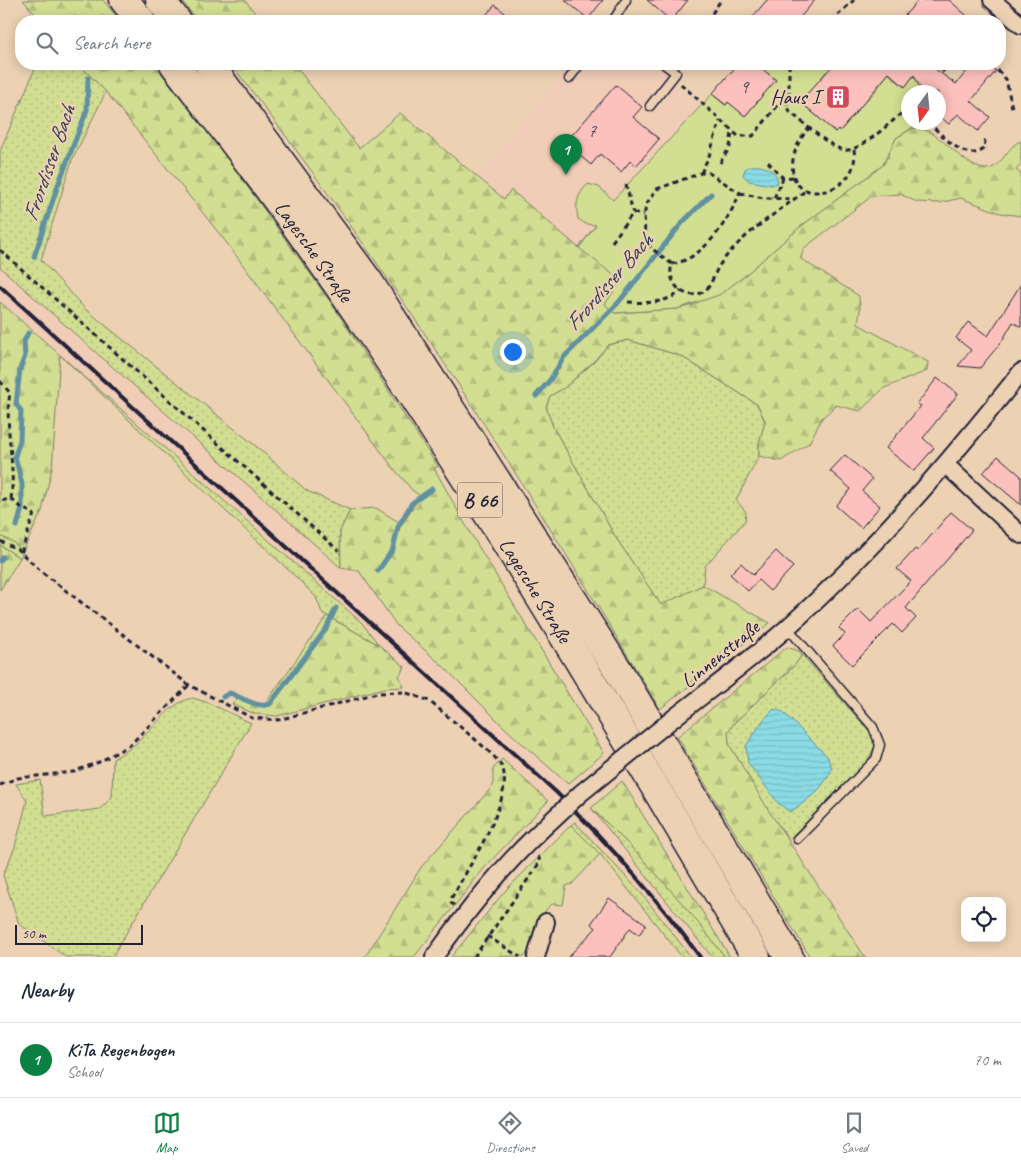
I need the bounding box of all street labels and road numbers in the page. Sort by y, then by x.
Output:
street label: Lagesche Straße [269,196,360,309]
road number: B 66 [458,482,502,518]
street label: Lagesche Straße [493,533,579,649]
street label: Linnenstraße [675,613,766,694]

